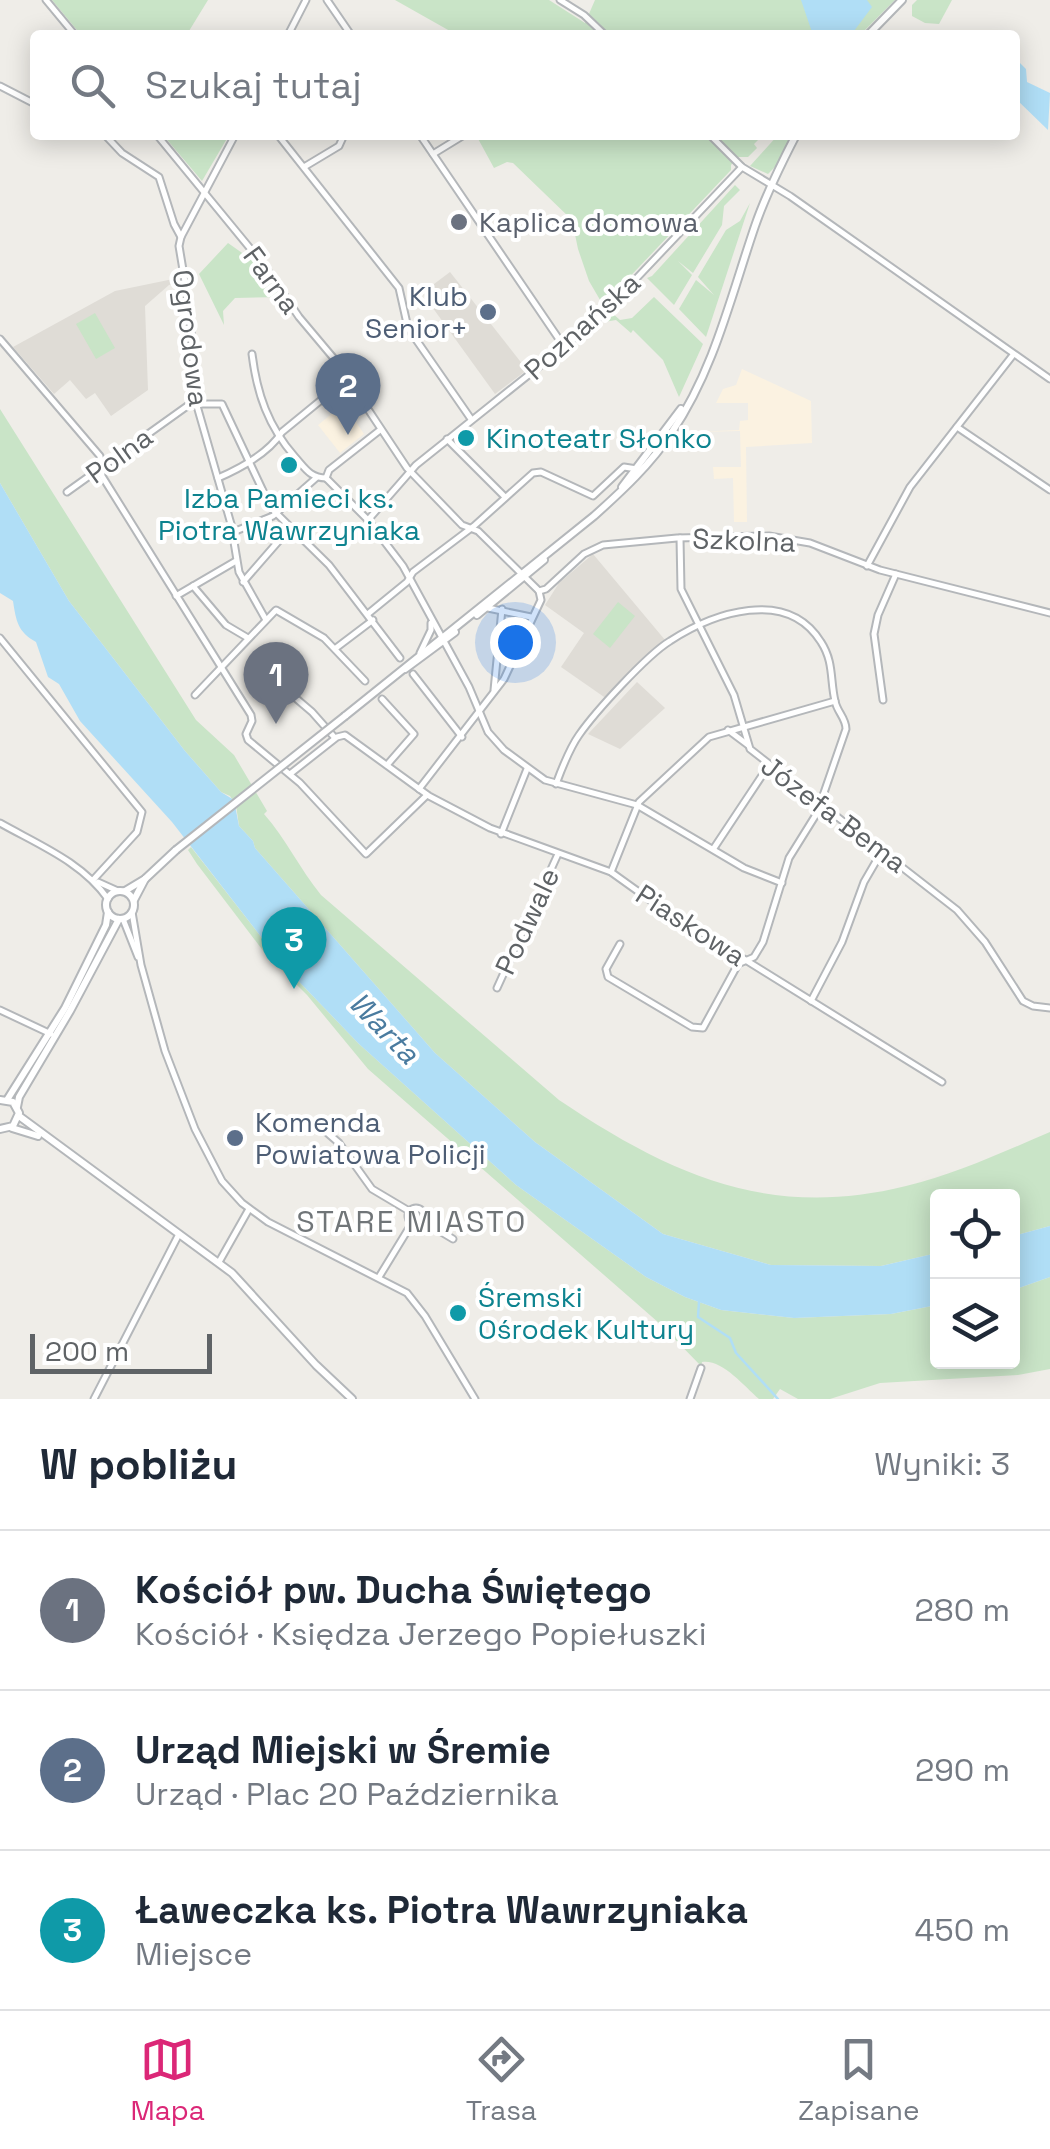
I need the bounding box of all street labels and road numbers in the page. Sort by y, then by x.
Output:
street label: Farna [235,239,309,321]
street label: Poznańska [517,265,647,387]
street label: Ogrodowa [165,268,217,408]
street label: Polna [79,419,159,491]
street label: Szkolna [692,520,796,560]
street label: Józefa Bema [754,747,914,881]
street label: Podwale [487,862,567,980]
street label: Piaskowa [629,876,753,974]

